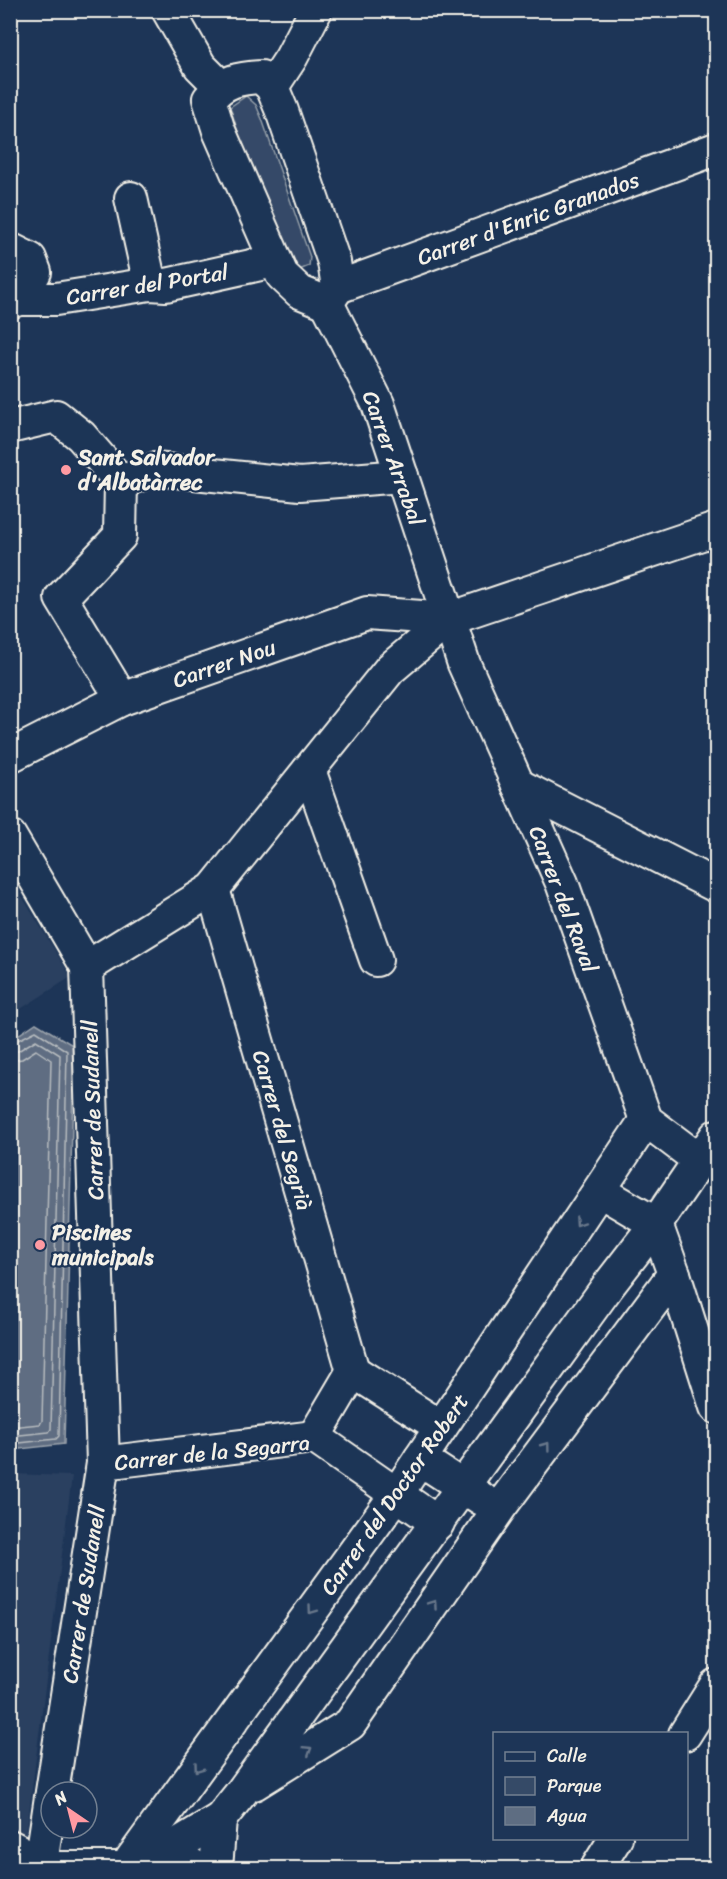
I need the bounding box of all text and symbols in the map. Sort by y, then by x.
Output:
street label: Carrer d'Enric Granados [411,160,646,277]
street label: Carrer del Portal [63,252,232,317]
street label: Carrer Arrabal [351,385,436,532]
place label: Sant Salvador d'Albatàrrec [77,438,216,502]
marker: Sant Salvador d'Albatàrrec [59,463,73,477]
street label: Carrer Nou [167,628,281,699]
street label: Carrer del Raval [518,820,610,979]
street label: Carrer de Sudanell [70,1019,115,1201]
street label: Carrer del Segrià [241,1045,324,1215]
place label: Piscines municipals [51,1213,155,1277]
one-way arrow [575,1216,587,1226]
marker: Piscines municipals [33,1238,47,1252]
street label: Carrer del Doctor Robert [310,1385,479,1604]
street label: Carrer de la Segarra [112,1423,312,1482]
one-way arrow [539,1441,550,1452]
street label: Carrer de Sudanell [50,1501,117,1686]
one-way arrow [426,1600,437,1611]
one-way arrow [308,1603,319,1614]
legend [493,1732,688,1840]
text: Calle [547,1740,587,1772]
one-way arrow [302,1746,312,1758]
one-way arrow [194,1761,205,1772]
text: Parque [547,1770,602,1802]
north arrow [39,1780,99,1840]
text: N [47,1783,74,1814]
text: Agua [546,1800,588,1832]

